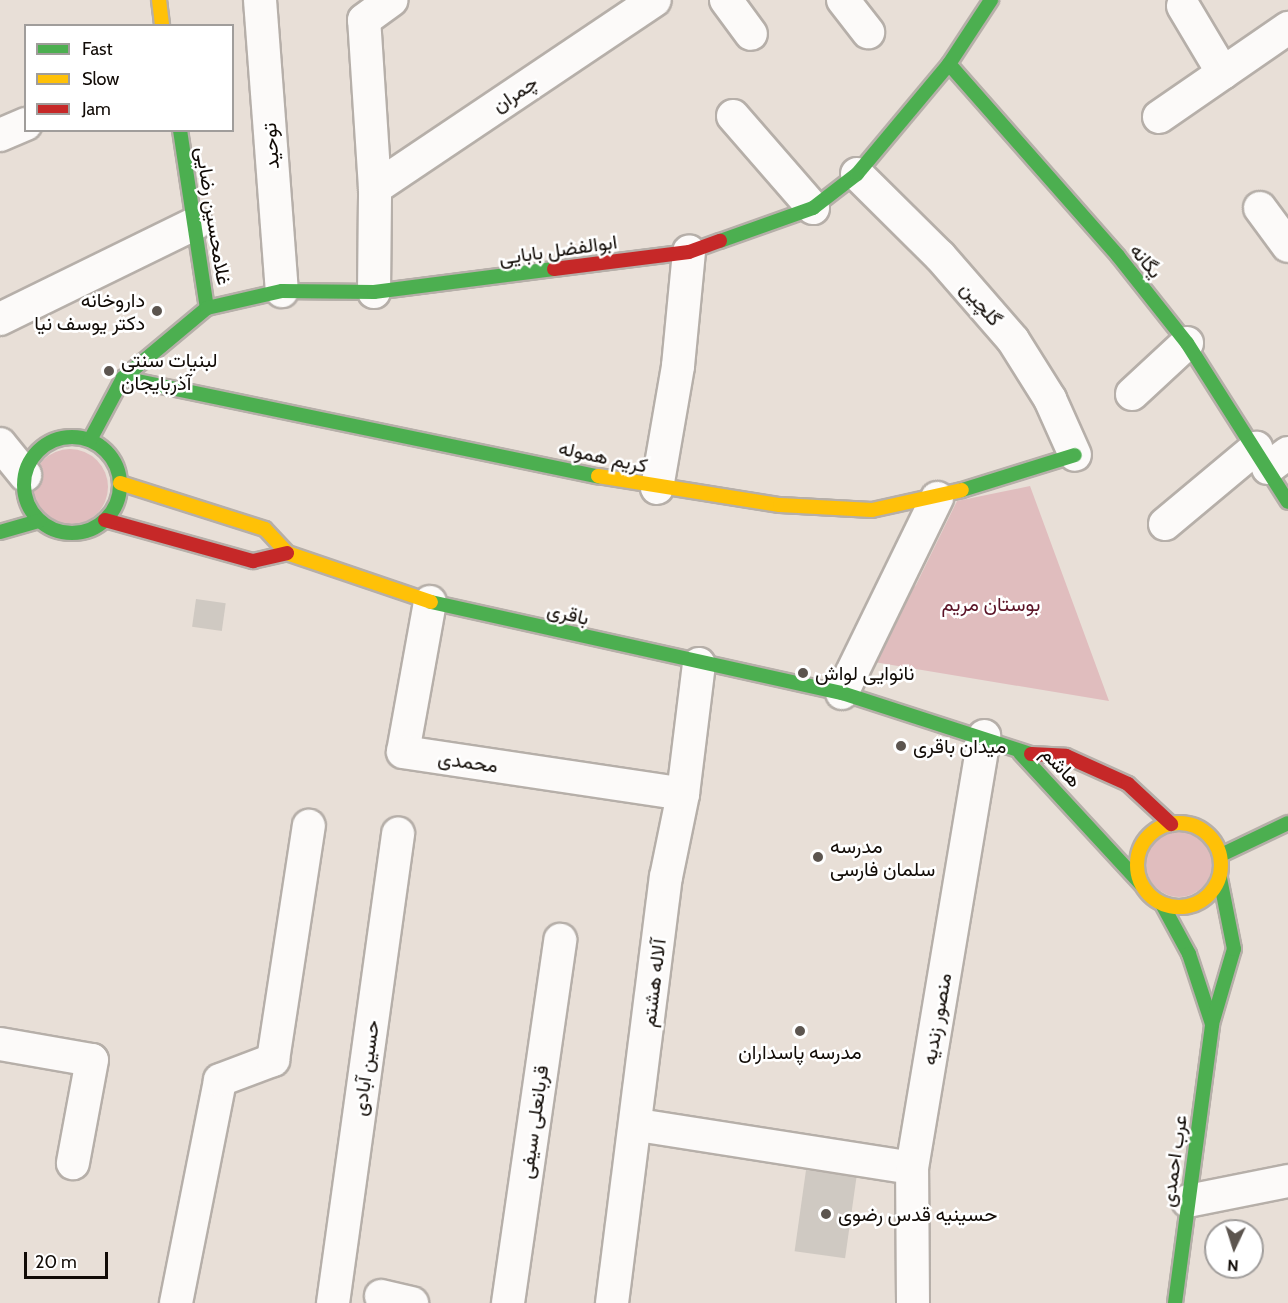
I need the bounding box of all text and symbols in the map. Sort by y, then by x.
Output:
legend [24,24,234,132]
text: Fast [82,38,113,60]
text: Slow [82,68,119,90]
street label: چمران [488,70,542,118]
text: Jam [82,98,111,120]
street label: توحید [257,122,285,170]
street label: غلامحسین رضایی [190,145,236,287]
street label: ابوالفضل بابایی [497,230,619,270]
street label: یگانه [1125,239,1167,283]
street label: گلچین [955,277,1007,331]
place label: داروخانه دکتر یوسف نیا [34,288,145,335]
marker: داروخانه دکتر یوسف نیا [150,304,164,318]
place label: لبنیات سنتی آذربایجان [121,348,218,395]
marker: لبنیات سنتی آذربایجان [102,364,116,378]
street label: کریم هموله [556,436,650,478]
park label: بوستان مریم [942,592,1040,616]
street label: باقری [545,598,591,630]
place label: نانوایی لواش [815,661,915,685]
marker: نانوایی لواش [796,666,810,680]
place label: میدان باقری [913,734,1006,758]
marker: میدان باقری [894,739,908,753]
street label: هاشم [1036,742,1086,792]
street label: محمدی [436,746,500,778]
place label: مدرسه سلمان فارسی [830,834,935,881]
marker: مدرسه سلمان فارسی [811,850,825,864]
street label: آلاله هشتم [637,938,671,1028]
street label: منصور زندیه [917,971,957,1067]
street label: حسین آبادی [347,1019,385,1117]
marker: مدرسه پاسداران [793,1024,807,1038]
place label: مدرسه پاسداران [738,1040,862,1064]
street label: قربانعلی سیفی [514,1064,554,1180]
street label: عرب احمدی [1156,1113,1192,1209]
place label: حسینیه قدس رضوی [838,1202,997,1226]
marker: حسینیه قدس رضوی [819,1207,833,1221]
north arrow [1204,1219,1264,1279]
scale bar [27,1240,111,1278]
text: 20 m [35,1251,77,1273]
text: N [1227,1256,1239,1275]

